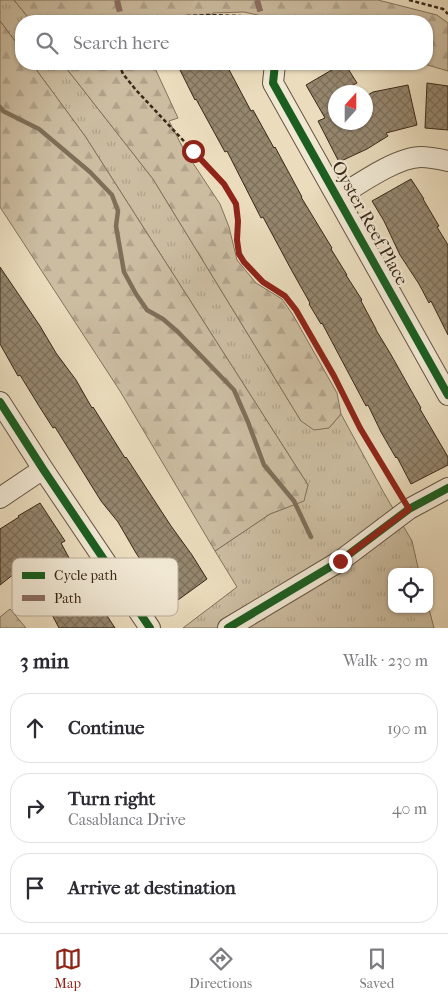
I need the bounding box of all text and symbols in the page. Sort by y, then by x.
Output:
search box [15,15,433,70]
icon: search [33,29,61,57]
text: Search here [73,32,169,54]
north arrow [328,85,373,130]
route start [182,140,205,163]
street label: Oyster Reef Place [327,157,412,289]
route end [329,550,352,573]
legend [12,558,178,616]
text: Cycle path [54,567,118,584]
map controls [388,568,433,613]
button: locate [388,568,433,613]
text: Path [54,590,82,607]
text: 3 min [20,649,69,673]
text: Walk · 230 m [343,651,428,670]
icon: ahead [21,714,49,742]
text: Continue [68,717,144,739]
text: 190 m [387,719,427,738]
text: Turn right [68,788,155,810]
icon: right [21,794,49,822]
text: 40 m [392,799,427,818]
text: Casablanca Drive [68,810,186,829]
icon: arrive [21,874,49,902]
text: Arrive at destination [68,877,236,899]
tab: Map [54,945,82,992]
tab: Directions [189,945,252,992]
tab: Saved [360,945,394,992]

